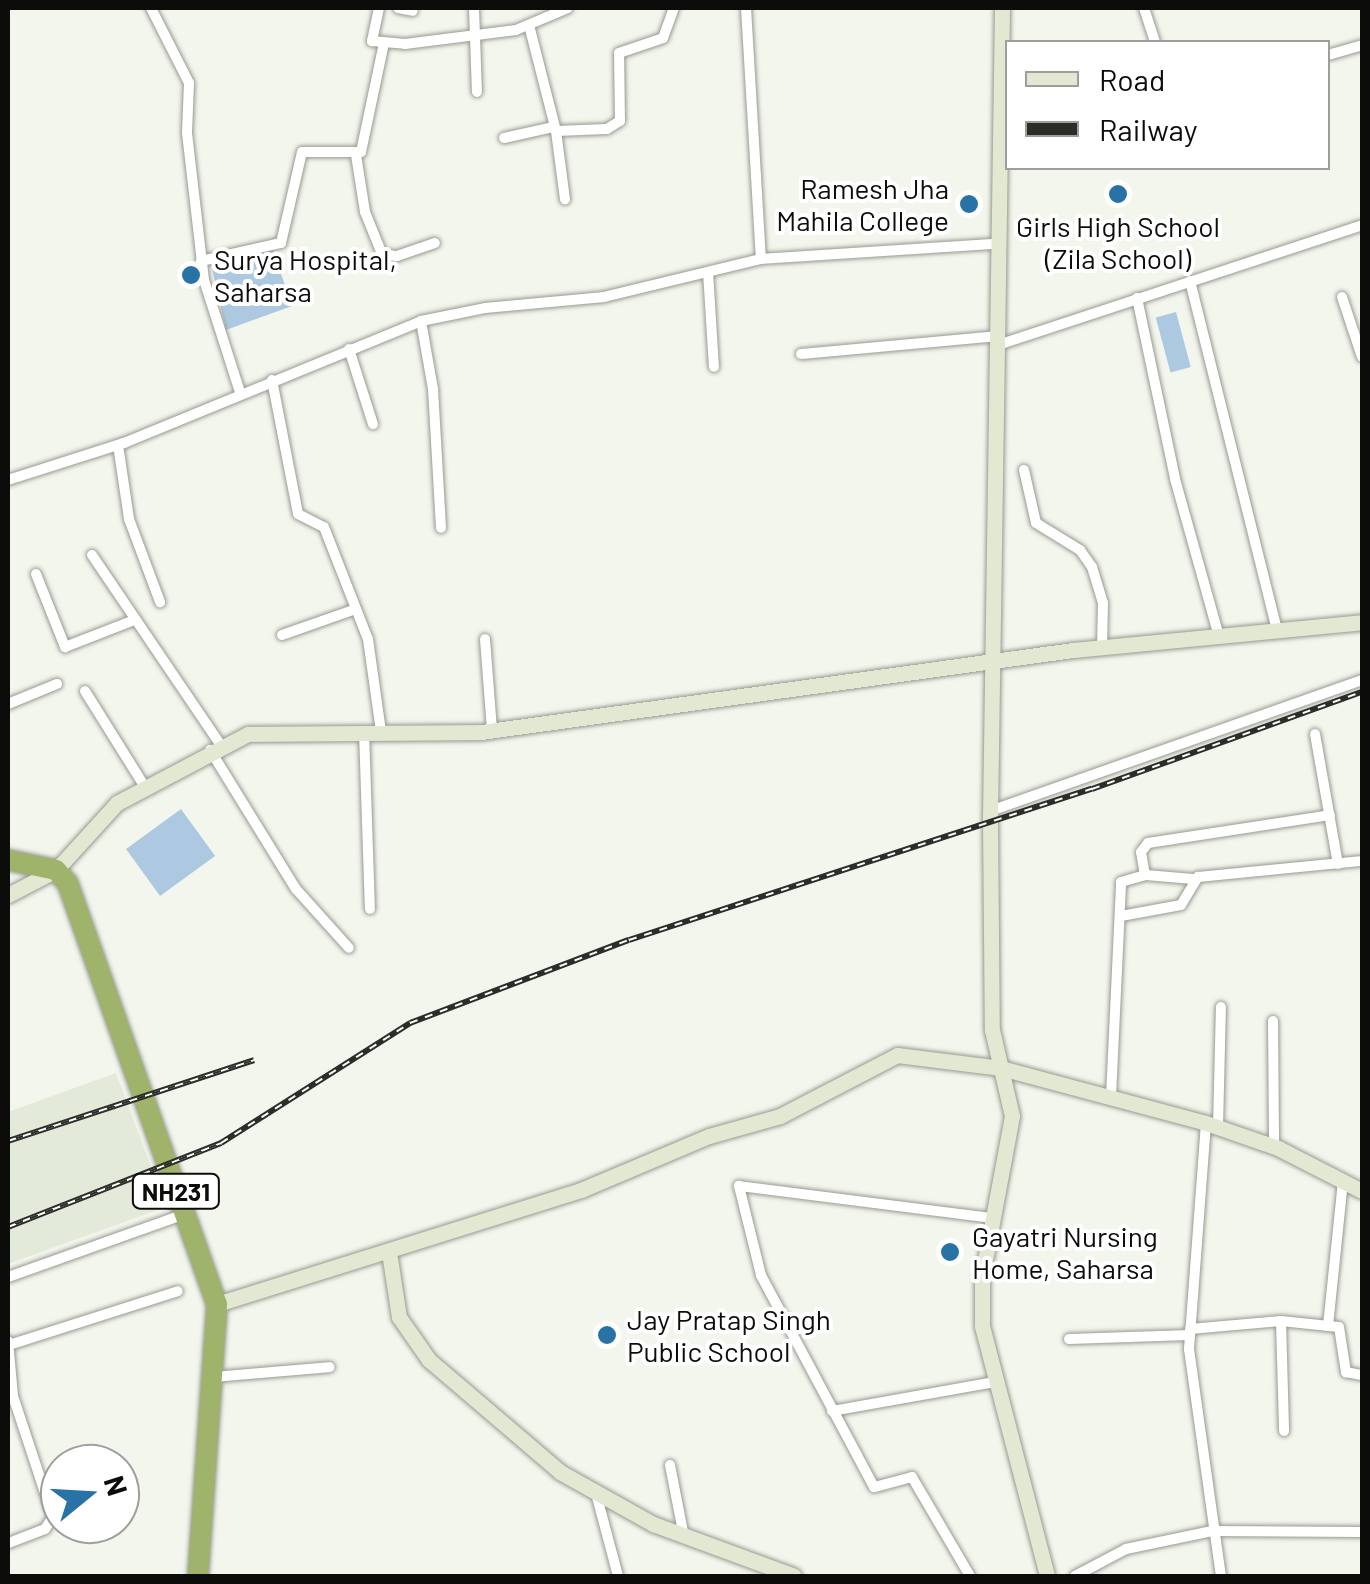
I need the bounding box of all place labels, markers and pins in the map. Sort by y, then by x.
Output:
place label: Ramesh Jha Mahila College [776,171,949,237]
marker: Girls High School (Zila School) [1107,183,1129,205]
marker: Ramesh Jha Mahila College [958,193,980,215]
place label: Girls High School (Zila School) [1016,209,1220,275]
place label: Surya Hospital, Saharsa [214,242,397,308]
marker: Surya Hospital, Saharsa [178,262,204,288]
place label: Gayatri Nursing Home, Saharsa [972,1219,1158,1285]
marker: Gayatri Nursing Home, Saharsa [937,1239,963,1265]
place label: Jay Pratap Singh Public School [627,1302,831,1368]
marker: Jay Pratap Singh Public School [596,1324,618,1346]

